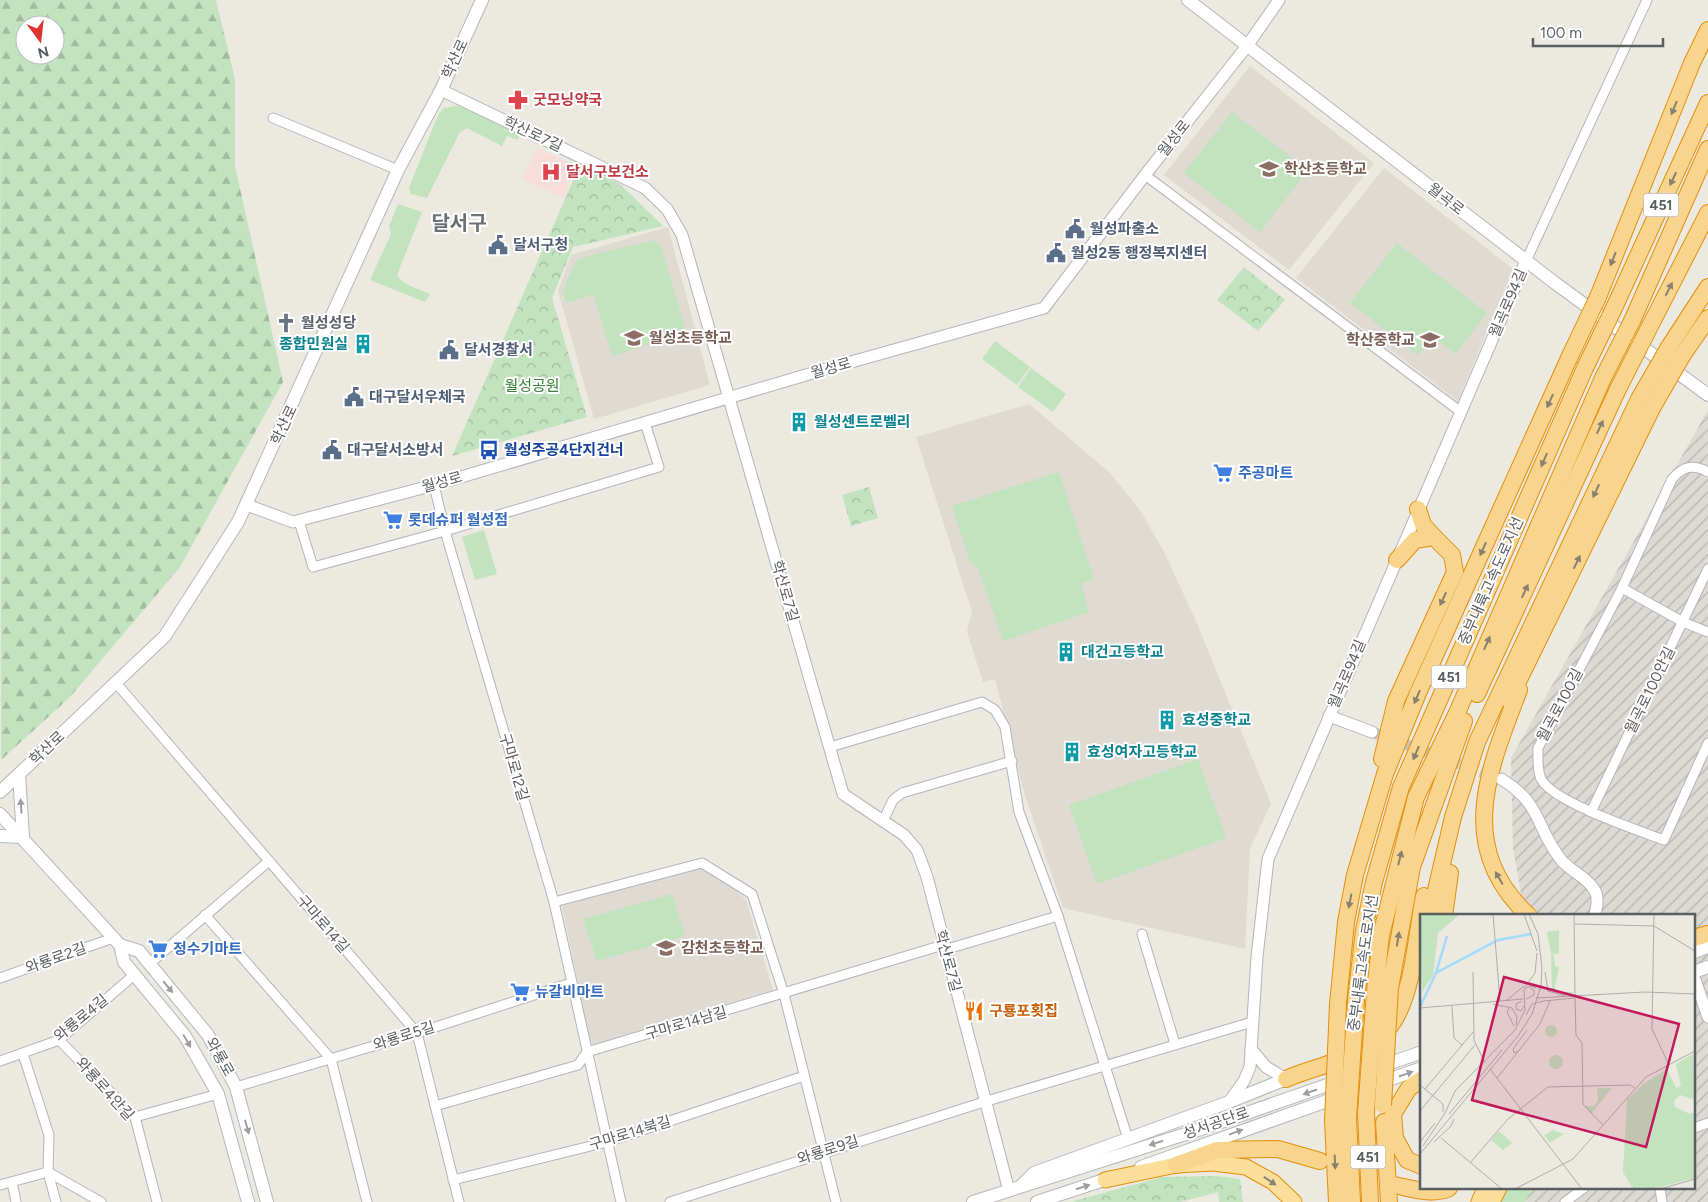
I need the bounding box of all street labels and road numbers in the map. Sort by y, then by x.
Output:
street label: 학산로 [438,36,472,82]
street label: 학산로7길 [501,112,565,156]
street label: 월성로 [1154,116,1194,160]
street label: 월곡로 [1424,179,1468,219]
road number: 451 [1644,194,1678,216]
street label: 월곡로94길 [1485,266,1531,340]
street label: 월성로 [809,354,853,382]
street label: 학산로 [267,402,301,448]
street label: 월성로 [420,468,464,496]
street label: 중부내륙고속도로지선 [1455,514,1527,648]
street label: 학산로7길 [768,558,802,624]
street label: 월곡로94길 [1324,637,1370,711]
street label: 월곡로100안길 [1621,644,1679,736]
street label: 월곡로100길 [1533,665,1587,745]
road number: 451 [1432,666,1466,689]
street label: 학산로 [26,727,68,769]
street label: 구마로12길 [496,731,532,803]
street label: 구마로14길 [293,891,353,957]
street label: 중부내륙고속도로지선 [1344,893,1382,1033]
street label: 학산로7길 [931,928,965,994]
street label: 와룡로2길 [23,939,89,977]
street label: 와룡로4길 [50,991,112,1045]
street label: 구마로14남길 [643,1003,729,1043]
street label: 와룡로5길 [371,1018,437,1054]
street label: 와룡로 [202,1035,238,1079]
street label: 와룡로4안길 [72,1054,138,1124]
street label: 성서공단로 [1180,1103,1252,1143]
street label: 구마로14북길 [587,1112,673,1154]
street label: 와룡로9길 [795,1132,861,1168]
road number: 451 [1350,1146,1386,1168]

